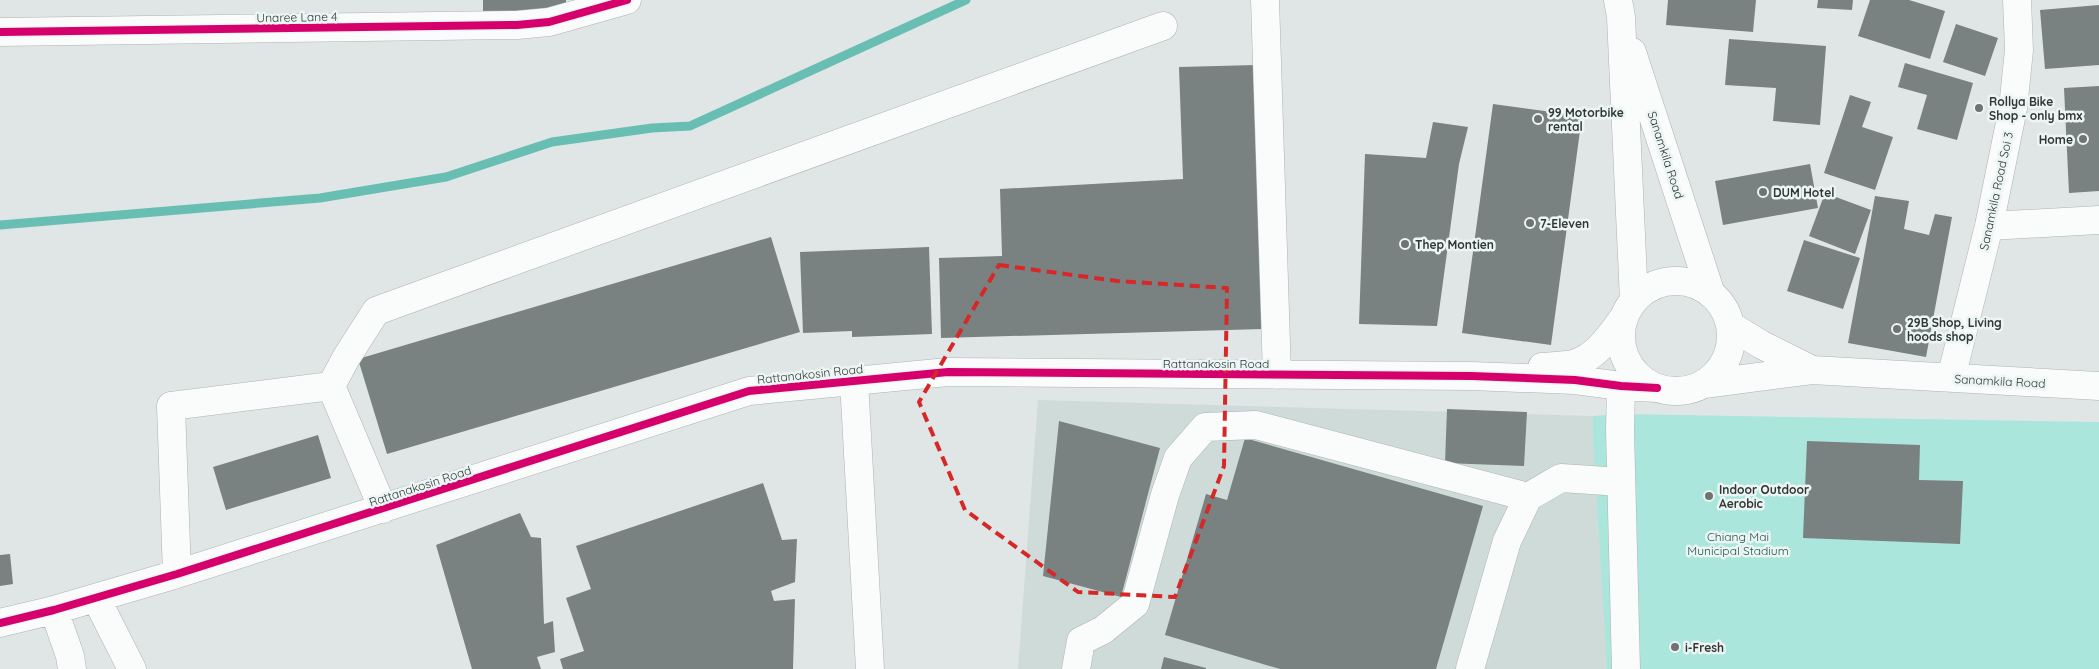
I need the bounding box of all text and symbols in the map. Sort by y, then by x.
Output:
street label: Unaree Lane 4 [256,9,338,25]
place label: Rollya Bike Shop - only bmx [1989,94,2082,123]
marker: Rollya Bike Shop - only bmx [1973,102,1985,114]
place label: 99 Motorbike rental [1548,105,1624,134]
street label: Sanamkila Road [1645,109,1687,201]
marker: 99 Motorbike rental [1532,113,1544,125]
street label: Sanamkila Road Soi 3 [1976,130,2016,252]
place label: Home [2039,132,2073,147]
marker: Home [2077,133,2089,145]
place label: DUM Hotel [1773,185,1835,200]
marker: DUM Hotel [1757,186,1769,198]
place label: 7-Eleven [1540,216,1589,231]
marker: 7-Eleven [1524,217,1536,229]
place label: Thep Montien [1415,237,1494,252]
marker: Thep Montien [1399,238,1411,250]
place label: 29B Shop, Living hoods shop [1907,315,2002,344]
marker: 29B Shop, Living hoods shop [1891,323,1903,335]
street label: Rattanakosin Road [1163,356,1269,371]
street label: Rattanakosin Road [756,361,864,387]
street label: Sanamkila Road [1954,371,2046,391]
street label: Rattanakosin Road [367,462,473,510]
place label: Indoor Outdoor Aerobic [1719,482,1809,511]
marker: Indoor Outdoor Aerobic [1703,490,1715,502]
park label: Chiang Mai Municipal Stadium [1687,529,1789,558]
place label: i-Fresh [1685,640,1724,655]
marker: i-Fresh [1669,641,1681,653]

